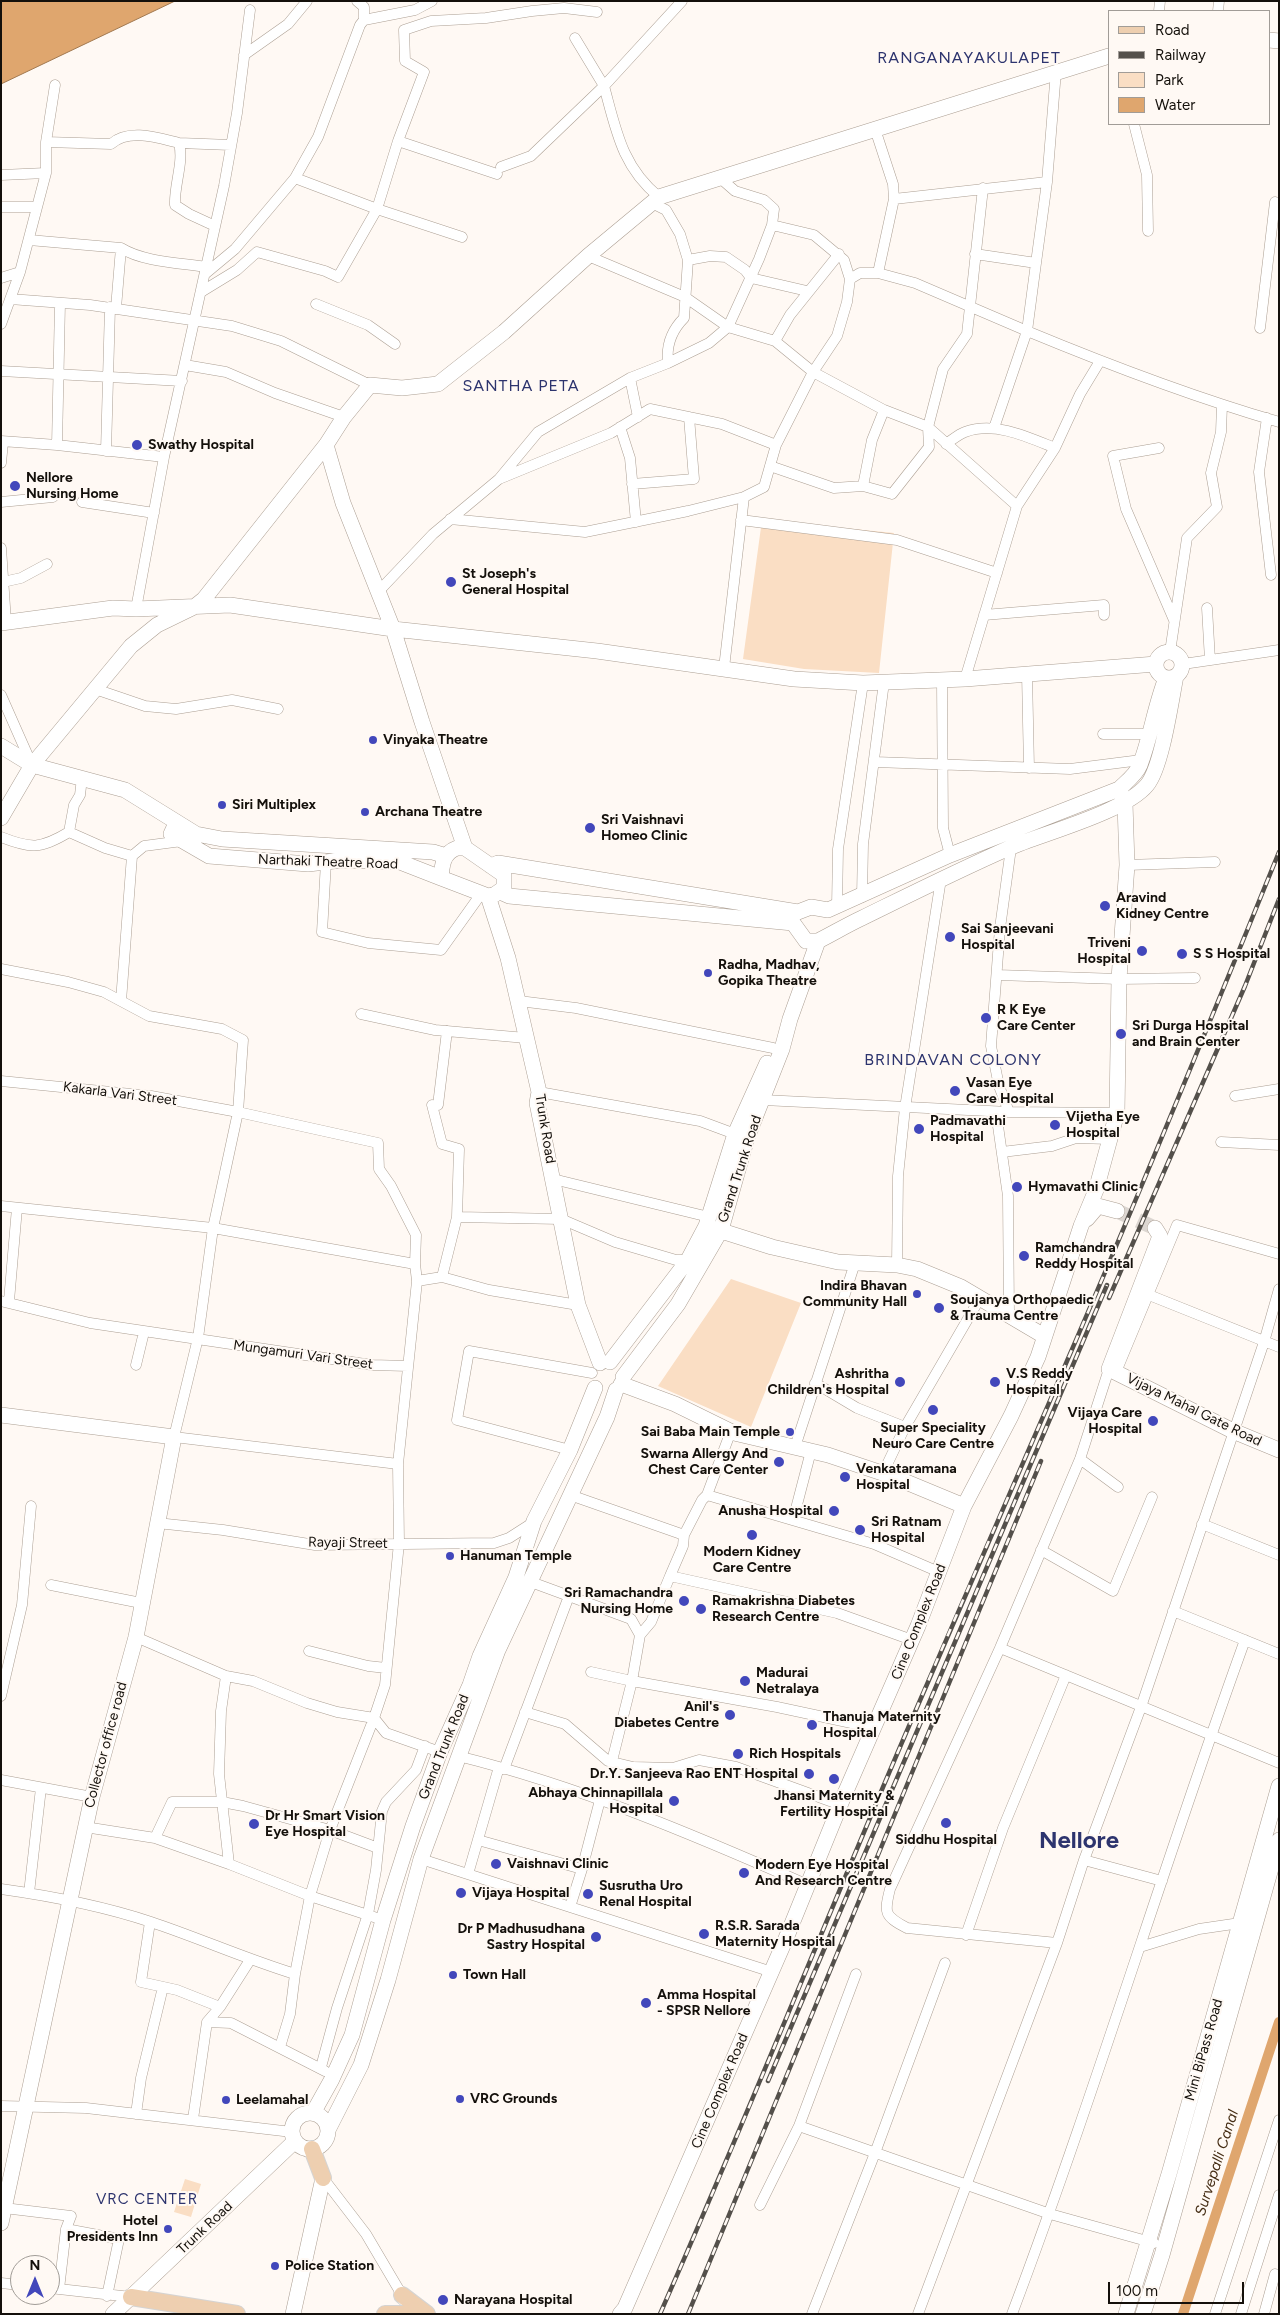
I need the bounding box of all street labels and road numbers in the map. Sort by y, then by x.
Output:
street label: Narthaki Theatre Road [258,851,398,873]
street label: Kakarla Vari Street [62,1079,178,1109]
street label: Trunk Road [531,1093,559,1165]
street label: Grand Trunk Road [715,1113,765,1225]
street label: Mungamuri Vari Street [232,1337,374,1373]
street label: Vijaya Mahal Gate Road [1124,1370,1264,1450]
street label: Rayaji Street [308,1534,388,1552]
street label: Cine Complex Road [888,1562,950,1682]
street label: Collector office road [81,1680,131,1810]
street label: Grand Trunk Road [415,1692,473,1802]
street label: Mini BiPass Road [1181,1997,1227,2103]
street label: Cine Complex Road [688,2031,752,2151]
street label: Trunk Road [174,2198,236,2258]

